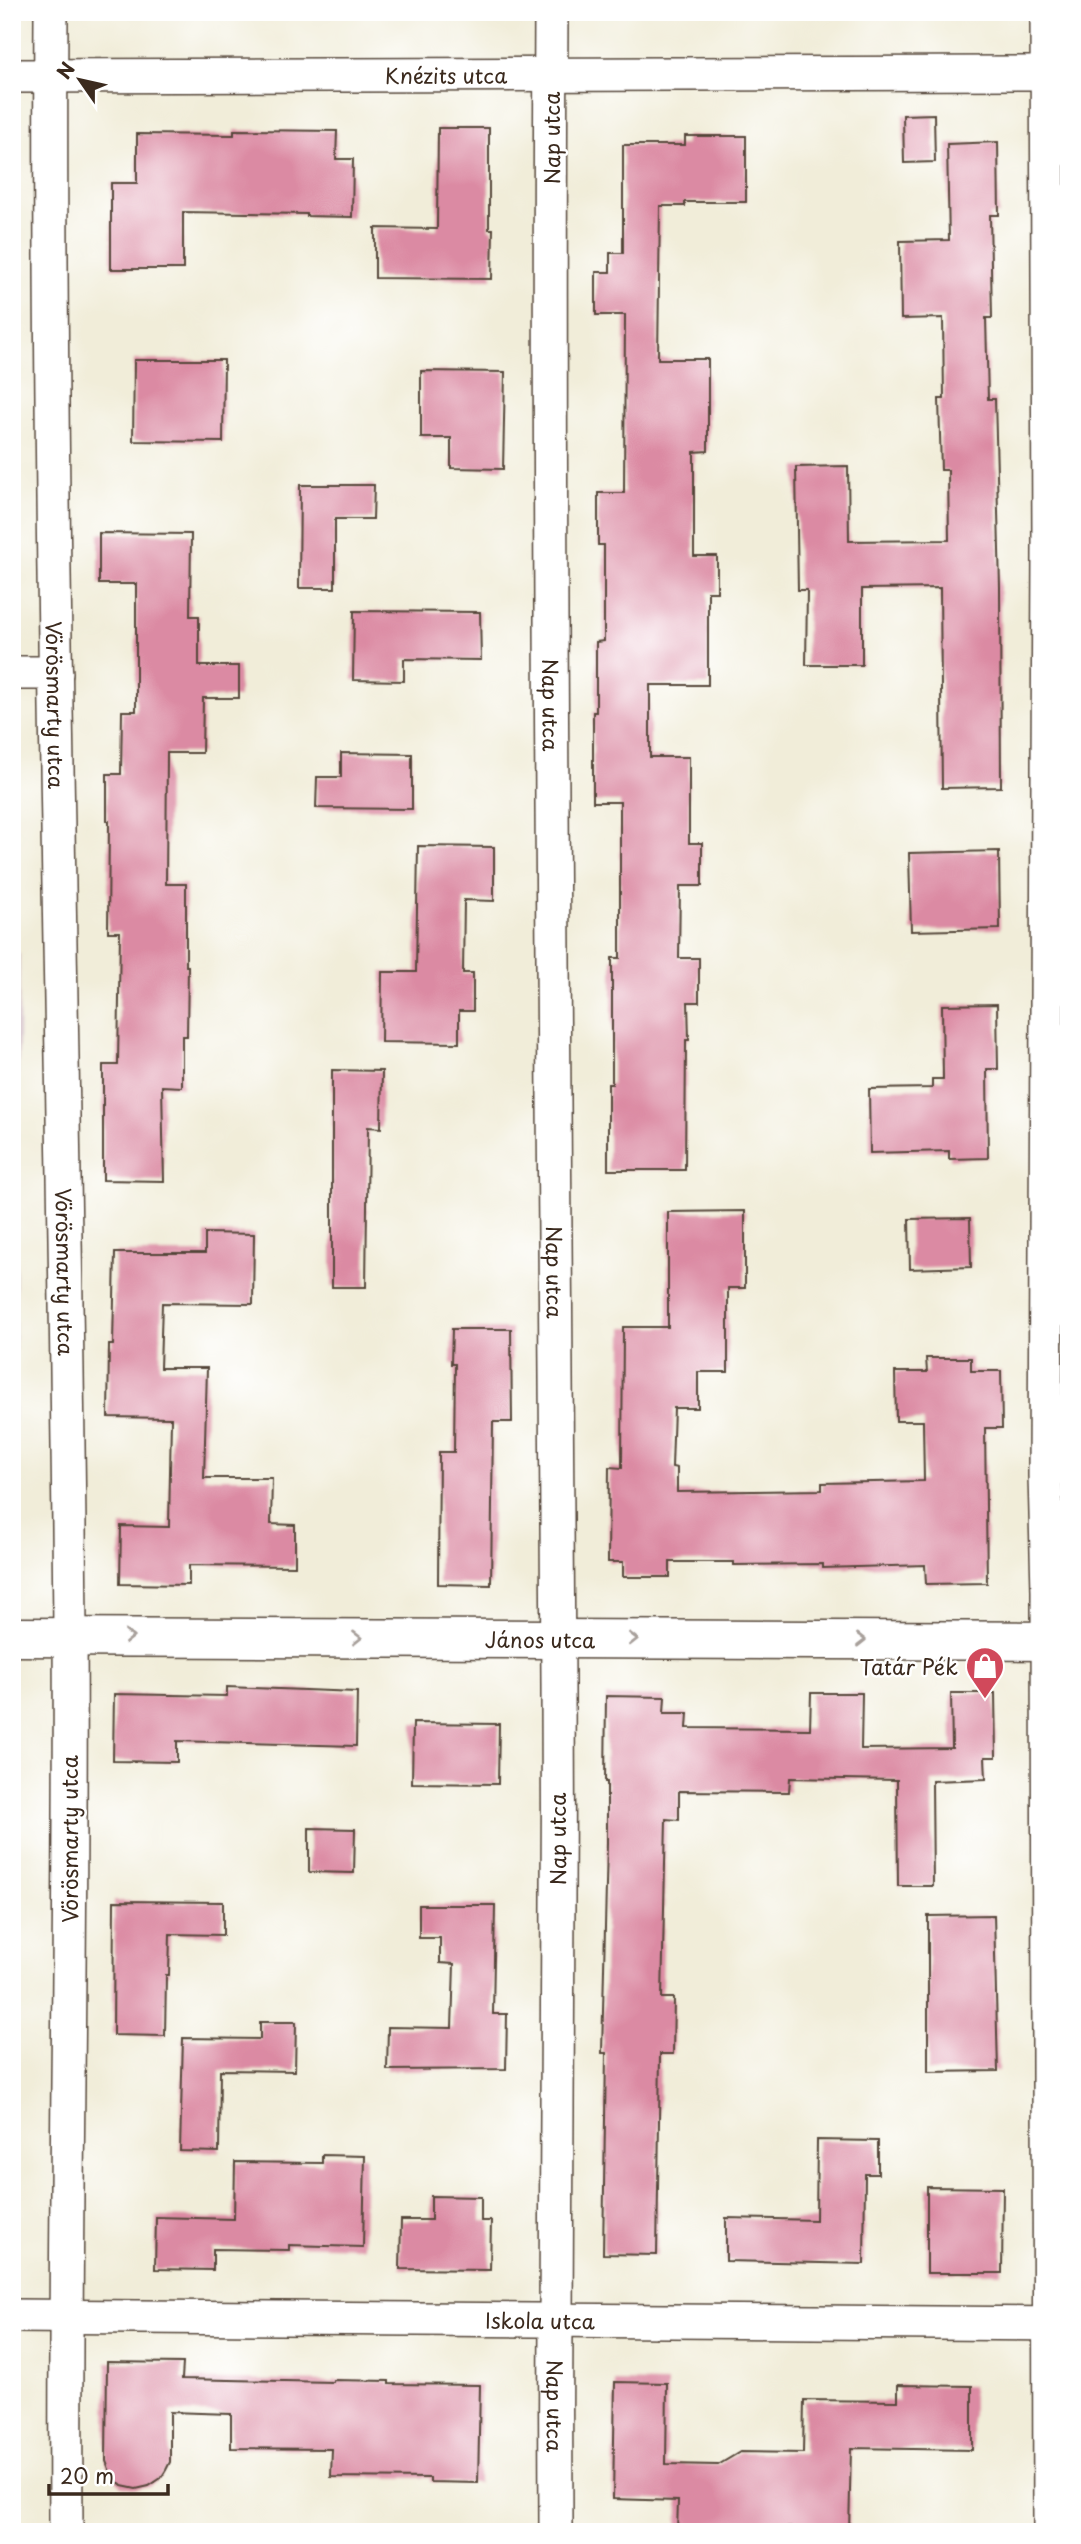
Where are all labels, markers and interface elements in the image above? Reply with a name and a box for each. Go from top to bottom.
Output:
north arrow [46,46,116,116]
text: N [49,56,81,84]
street label: Knézits utca [385,59,507,91]
street label: Nap utca [535,92,567,184]
street label: Vörösmarty utca [39,621,73,789]
street label: Nap utca [535,659,568,751]
street label: Vörösmarty utca [48,1188,83,1356]
street label: Nap utca [539,1226,572,1319]
street label: János utca [485,1623,595,1655]
one-way arrow [125,1629,135,1645]
one-way arrow [352,1630,363,1646]
one-way arrow [629,1631,639,1647]
one-way arrow [856,1632,867,1648]
shop icon: Tatár Pék [964,1645,1006,1700]
place label: Tatár Pék [859,1650,958,1682]
street label: Vörösmarty utca [53,1755,85,1923]
street label: Nap utca [541,1793,573,1885]
street label: Iskola utca [485,2304,596,2336]
street label: Nap utca [540,2360,572,2452]
scale bar [49,2453,168,2497]
text: 20 m [60,2459,114,2491]

